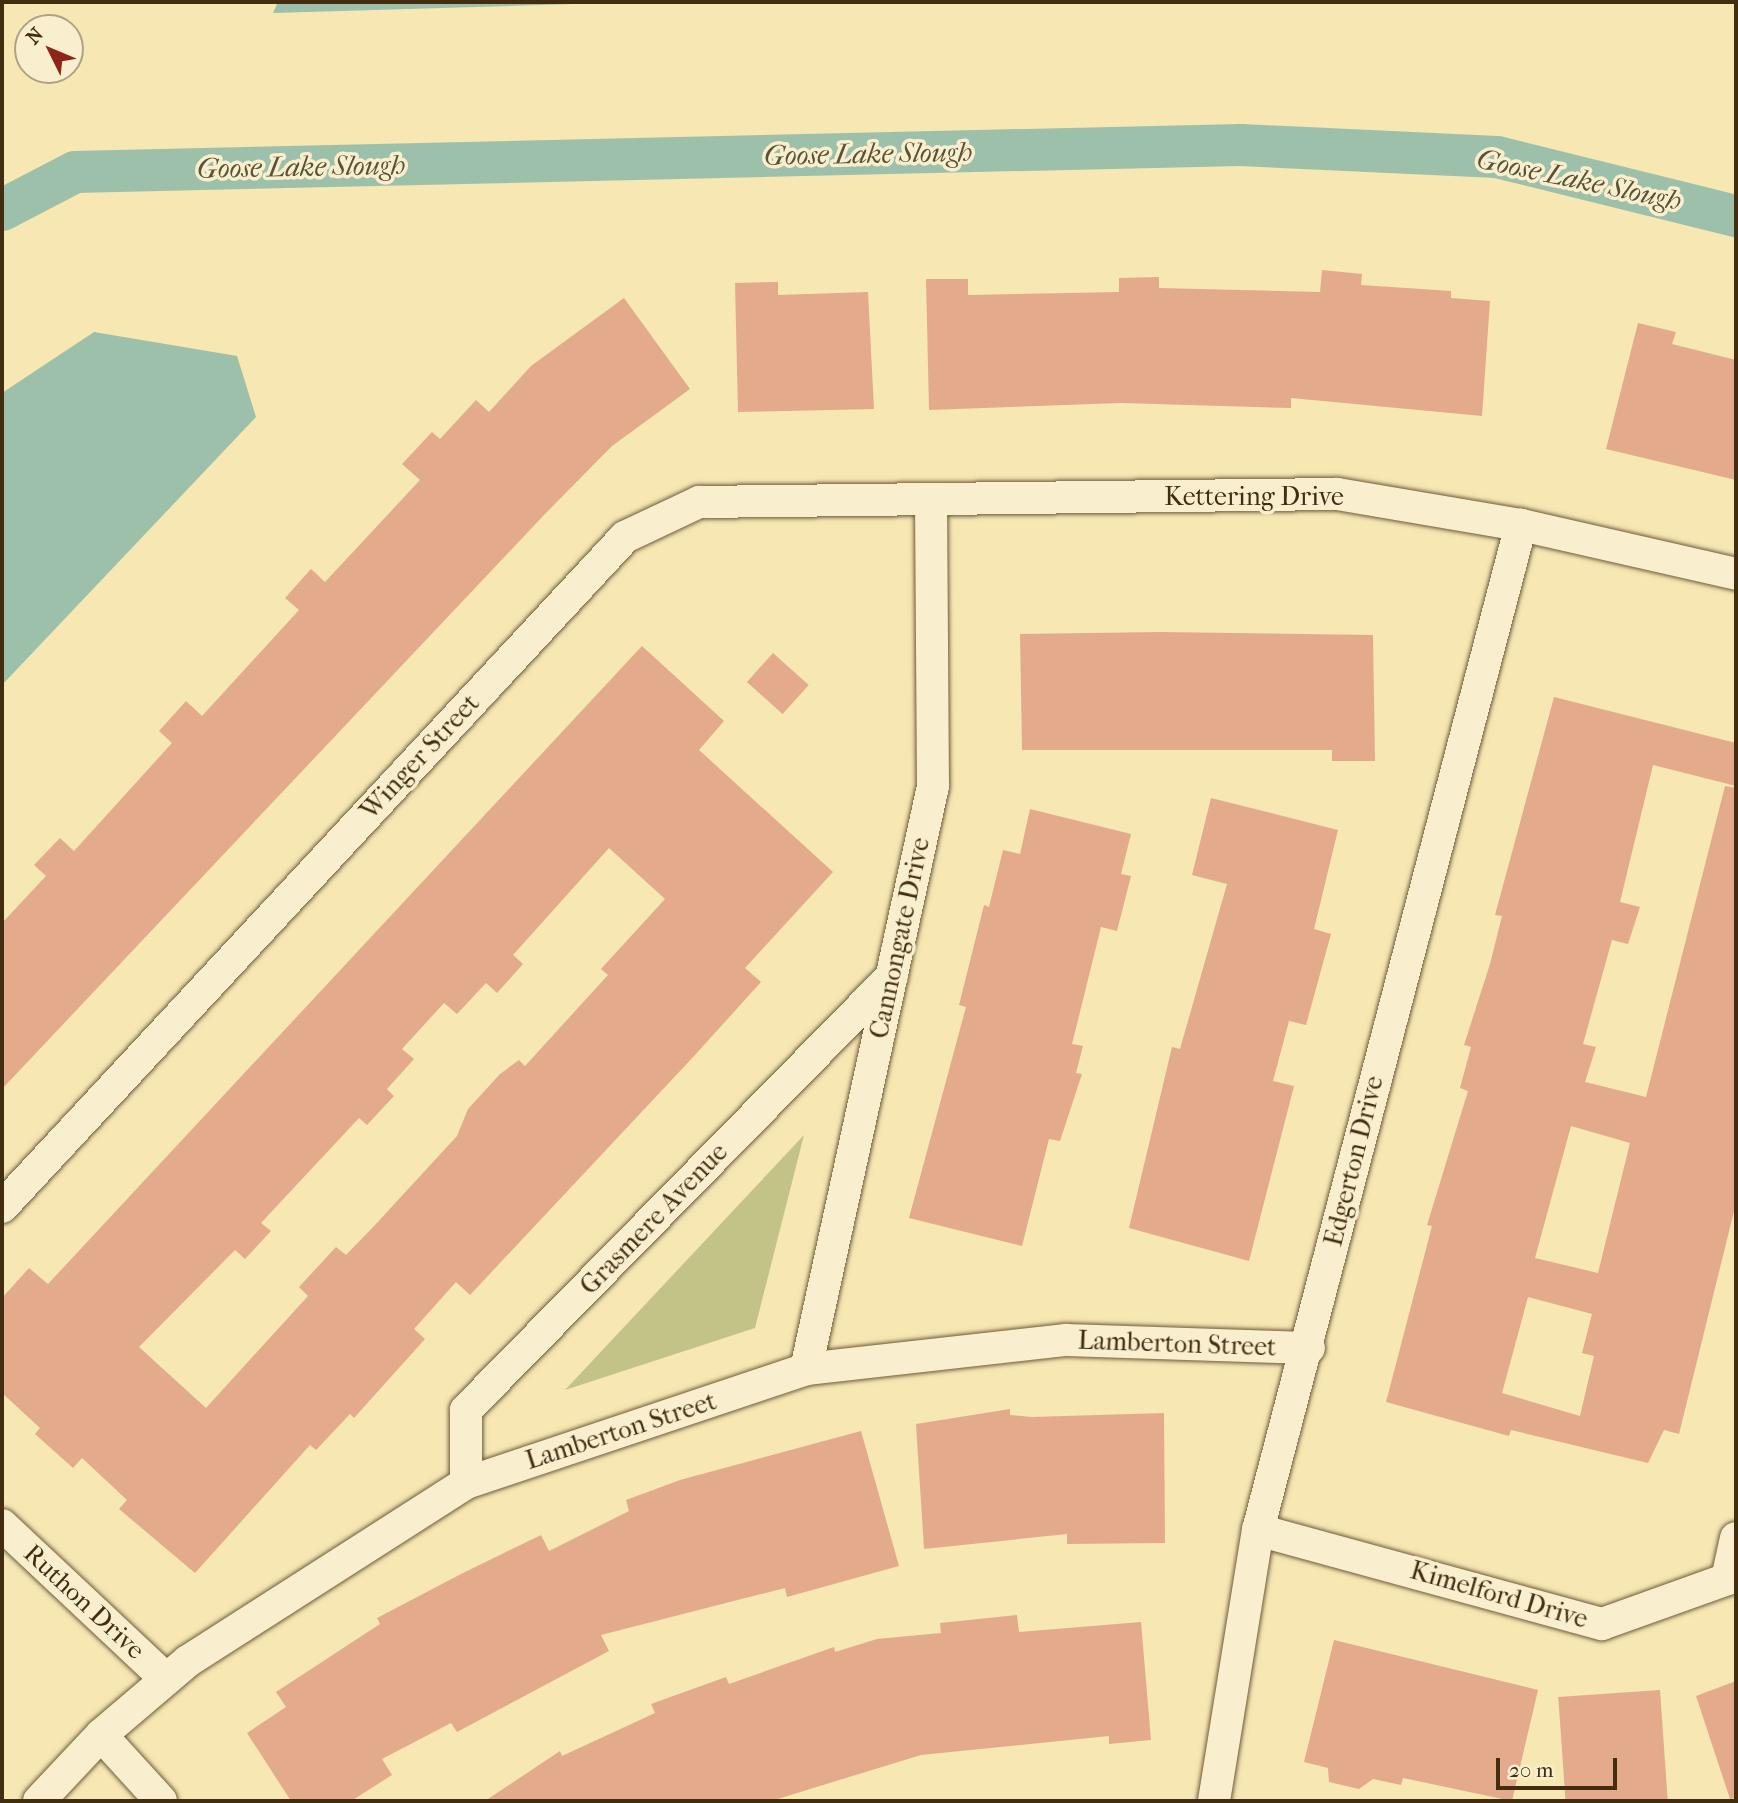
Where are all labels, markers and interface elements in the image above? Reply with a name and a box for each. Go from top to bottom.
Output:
north arrow [14,14,84,84]
text: N [22,23,48,49]
water label: Goose Lake Slough [764,135,972,173]
water label: Goose Lake Slough [1474,142,1684,218]
water label: Goose Lake Slough [197,148,405,186]
street label: Kettering Drive [1164,481,1344,513]
street label: Winger Street [354,688,486,826]
street label: Cannongate Drive [863,835,937,1041]
street label: Edgerton Drive [1318,1073,1390,1249]
street label: Grasmere Avenue [574,1137,734,1301]
street label: Lamberton Street [1077,1325,1277,1363]
street label: Lamberton Street [522,1385,720,1477]
street label: Ruthon Drive [17,1538,151,1666]
street label: Kimelford Drive [1407,1555,1591,1635]
scale bar [1500,1744,1621,1788]
text: 20 m [1509,1758,1553,1782]

